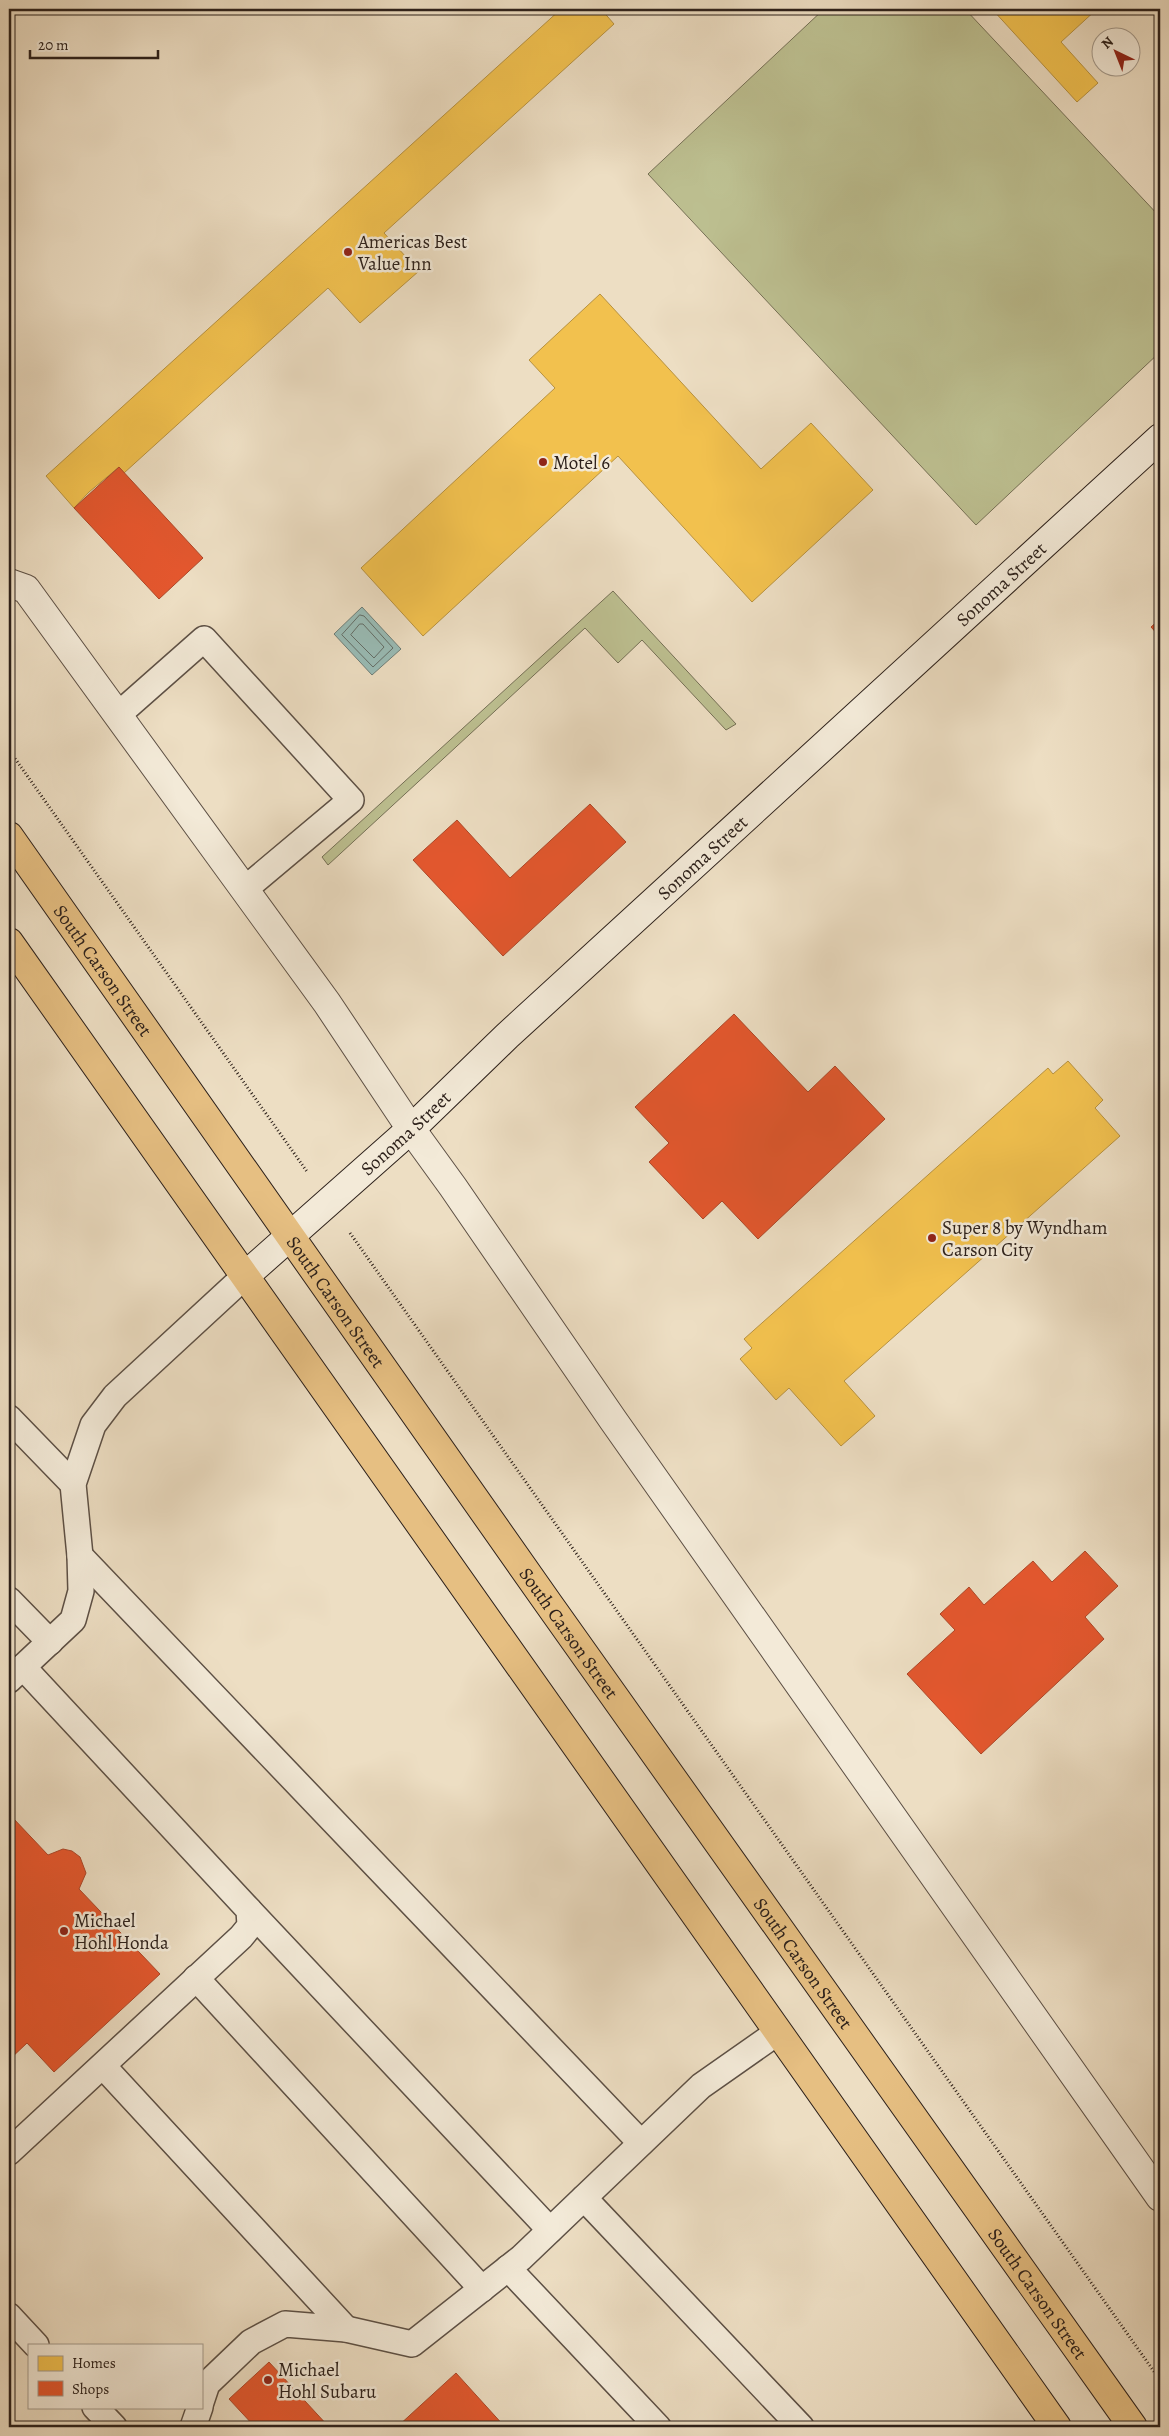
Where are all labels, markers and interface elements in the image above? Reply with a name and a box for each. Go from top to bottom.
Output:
scale bar [30,28,158,60]
north arrow [1092,28,1142,78]
text: N [1097,32,1118,53]
text: 20 m [38,35,69,55]
place label: Americas Best Value Inn [357,229,467,277]
marker: Americas Best Value Inn [342,246,354,258]
place label: Motel 6 [553,450,610,476]
marker: Motel 6 [537,456,549,468]
street label: Sonoma Street [951,536,1052,633]
street label: Sonoma Street [652,810,754,906]
street label: South Carson Street [47,900,158,1042]
street label: Sonoma Street [355,1085,457,1182]
place label: Super 8 by Wyndham Carson City [942,1215,1108,1263]
street label: South Carson Street [280,1231,391,1373]
marker: Super 8 by Wyndham Carson City [926,1232,938,1244]
street label: South Carson Street [513,1562,624,1704]
street label: South Carson Street [747,1893,858,2035]
place label: Michael Hohl Honda [74,1908,169,1956]
marker: Michael Hohl Honda [58,1925,70,1937]
street label: South Carson Street [982,2223,1093,2365]
legend [28,2344,202,2408]
text: Homes [72,2353,116,2373]
place label: Michael Hohl Subaru [278,2357,377,2405]
marker: Michael Hohl Subaru [262,2374,274,2386]
text: Shops [72,2379,109,2399]

